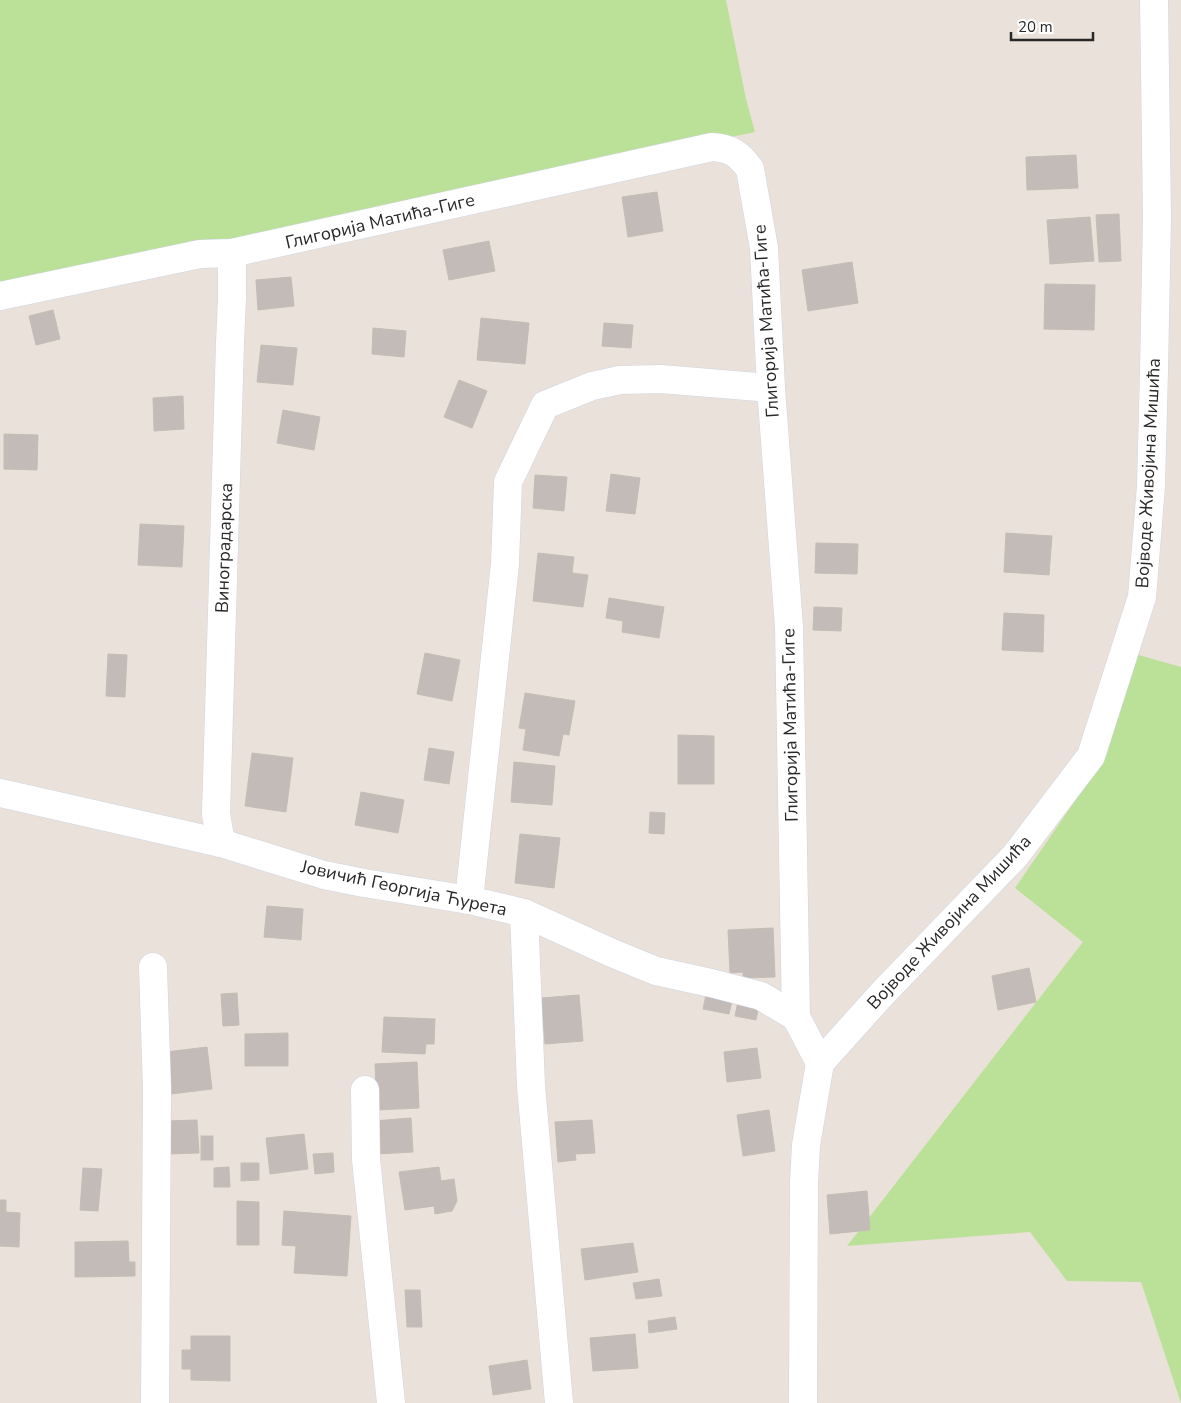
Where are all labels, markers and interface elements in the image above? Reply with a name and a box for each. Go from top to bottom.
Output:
scale bar [1011,10,1094,42]
text: 20 m [1018,17,1053,37]
street label: Глигорија Матића-Гиге [283,188,477,254]
street label: Глигорија Матића-Гиге [747,224,785,418]
street label: Војводе Живојина Мишића [1130,357,1166,589]
street label: Виноградарска [210,482,238,614]
street label: Глигорија Матића-Гиге [776,628,804,822]
street label: Војводе Живојина Мишића [862,830,1036,1014]
street label: Јовичић Георгија Ћурета [298,854,509,922]

